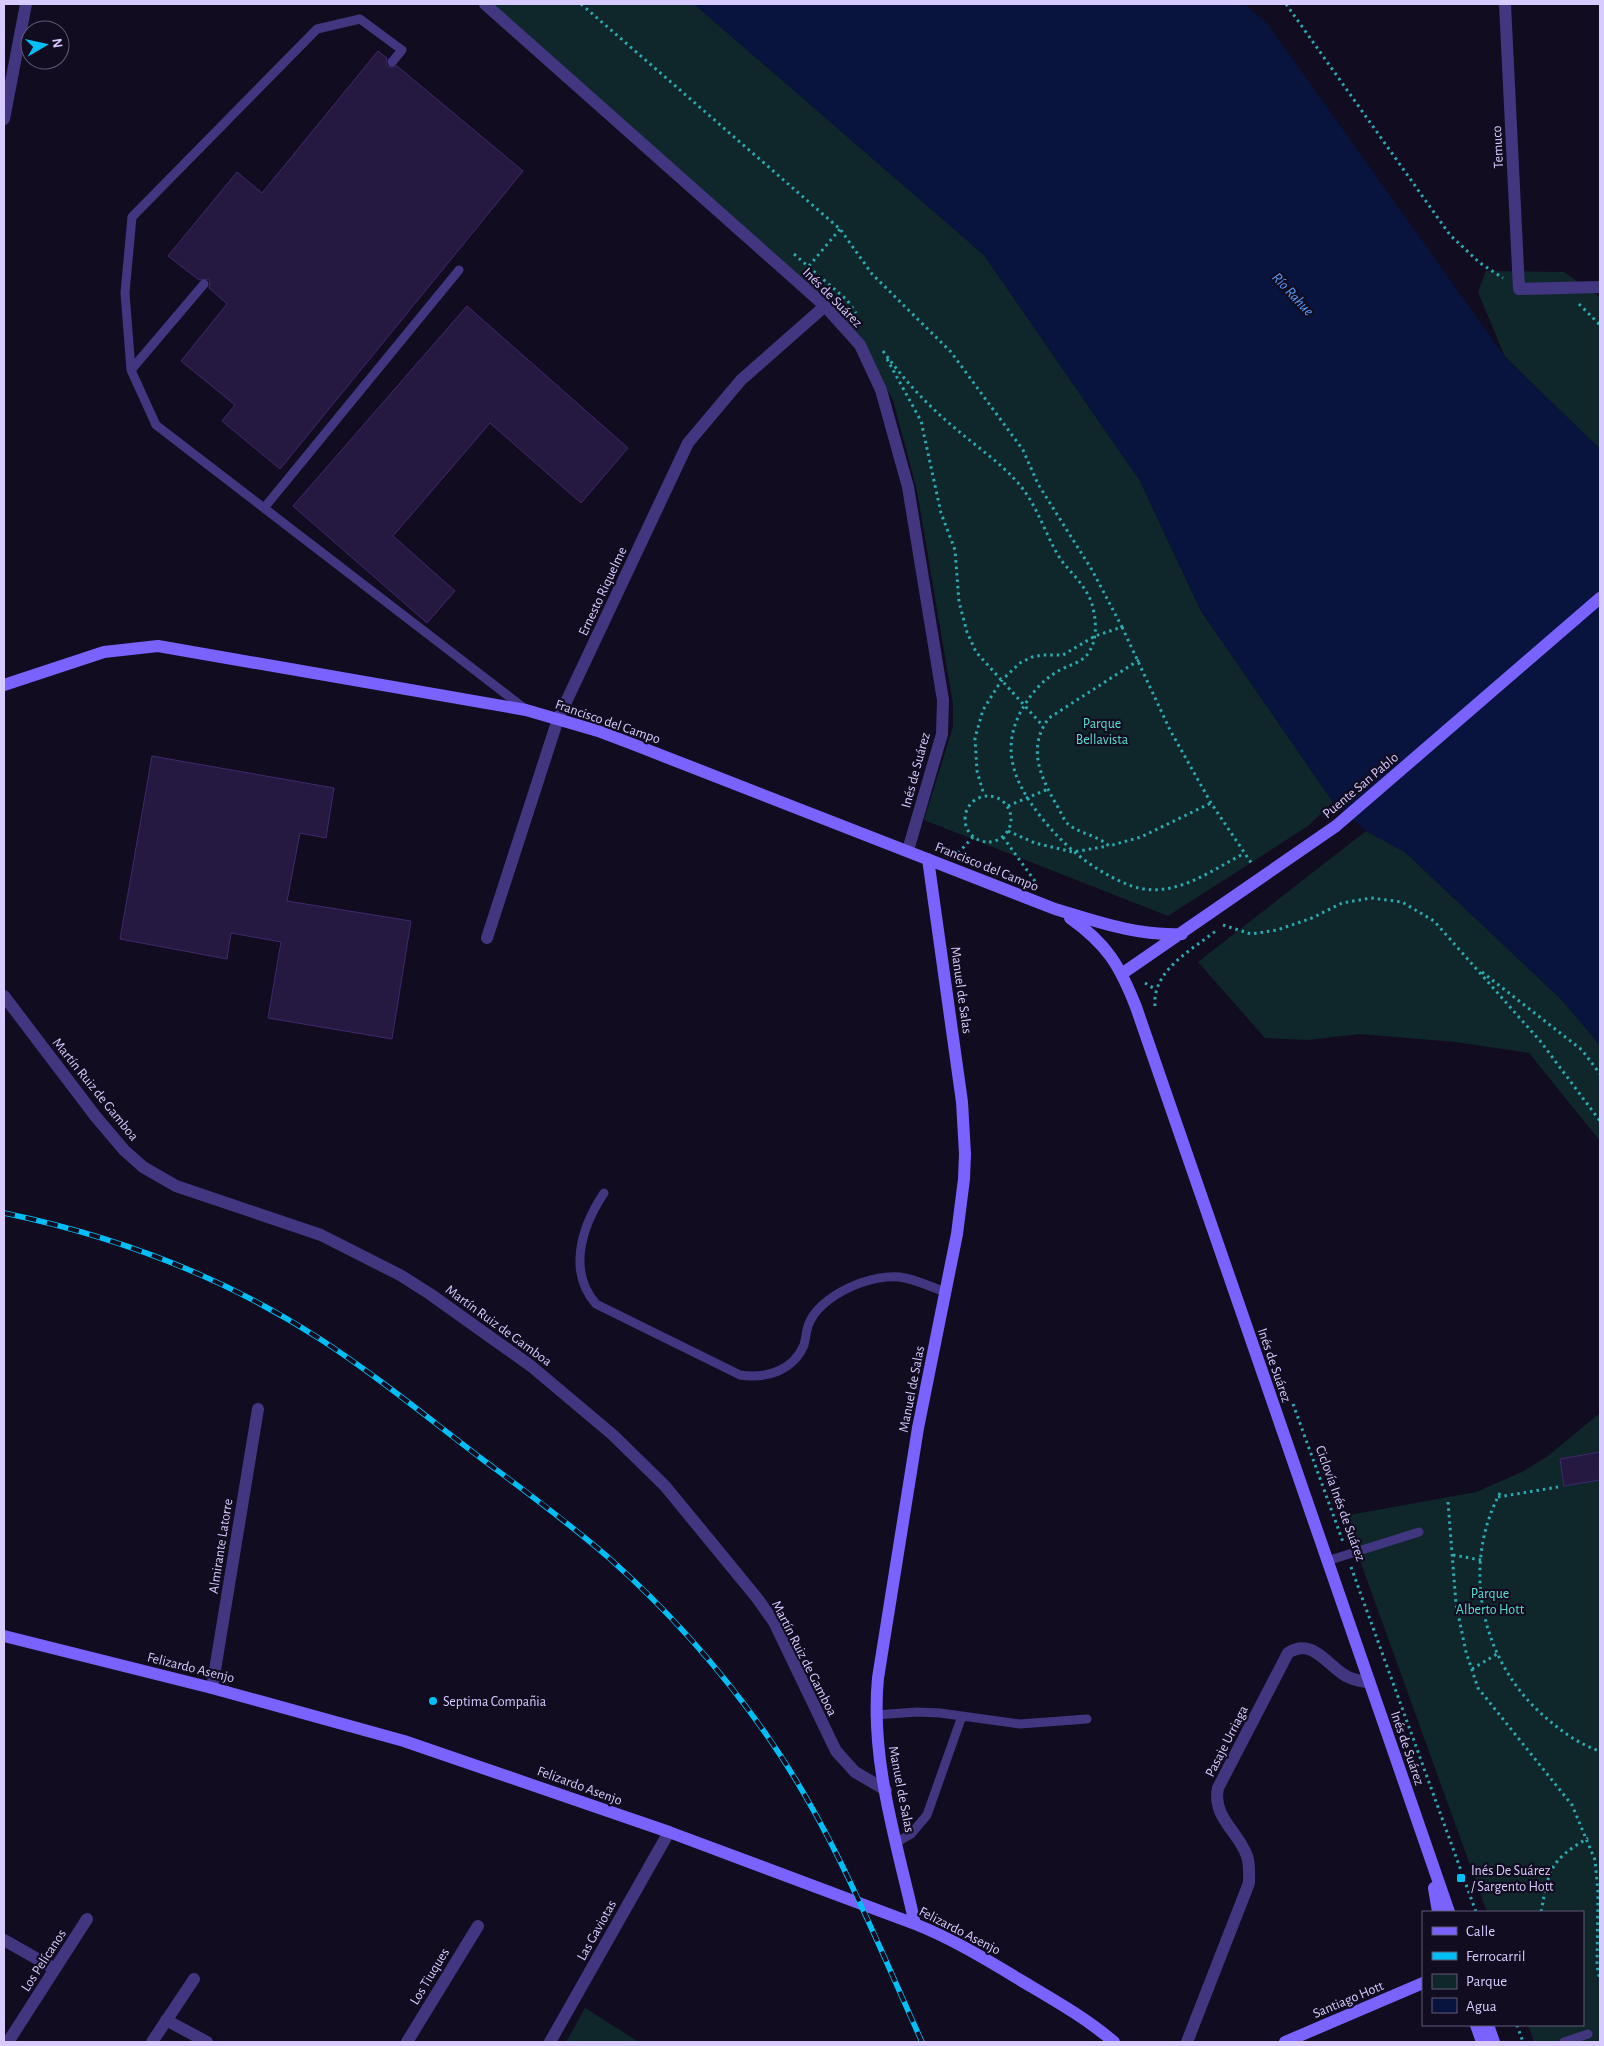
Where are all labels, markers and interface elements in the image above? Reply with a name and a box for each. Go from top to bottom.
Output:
north arrow [20,20,70,70]
text: N [49,37,65,49]
street label: Temuco [1490,125,1506,169]
street label: Inés de Suárez [800,265,865,330]
water label: Río Rahue [1269,270,1317,319]
street label: Ernesto Riquelme [576,545,630,638]
street label: Francisco del Campo [553,697,662,747]
park label: Parque Bellavista [1076,717,1129,747]
street label: Inés de Suárez [899,731,933,810]
street label: Puente San Pablo [1320,750,1401,821]
street label: Francisco del Campo [933,840,1040,894]
street label: Manuel de Salas [948,946,974,1035]
street label: Martín Ruiz de Gamboa [50,1036,141,1144]
street label: Martín Ruiz de Gamboa [443,1283,555,1369]
street label: Inés de Suárez [1255,1326,1293,1405]
street label: Manuel de Salas [897,1345,927,1434]
street label: Ciclovía Inés de Suárez [1313,1444,1368,1563]
street label: Almirante Latorre [207,1498,235,1595]
park label: Parque Alberto Hott [1456,1587,1525,1617]
street label: Martín Ruiz de Gamboa [769,1598,840,1719]
street label: Felizardo Asenjo [146,1650,236,1686]
marker: Septima Compañia [427,1695,439,1707]
place label: Septima Compañia [443,1695,547,1709]
street label: Pasaje Urriaga [1203,1703,1251,1779]
street label: Inés de Suárez [1388,1709,1426,1788]
street label: Manuel de Salas [886,1745,916,1834]
street label: Felizardo Asenjo [535,1764,624,1808]
place label: Inés De Suárez / Sargento Hott [1471,1864,1554,1894]
marker: Inés De Suárez / Sargento Hott [1455,1872,1467,1884]
street label: Las Gaviotas [575,1898,619,1963]
street label: Felizardo Asenjo [917,1904,1003,1957]
legend [1422,1911,1584,2026]
text: Calle [1466,1924,1495,1939]
street label: Los Pelícanos [19,1927,69,1994]
street label: Los Tiuques [408,1946,452,2007]
text: Ferrocarril [1466,1949,1525,1964]
text: Parque [1466,1974,1507,1989]
street label: Santiago Hott [1311,1979,1386,2021]
text: Agua [1466,1999,1497,2014]

